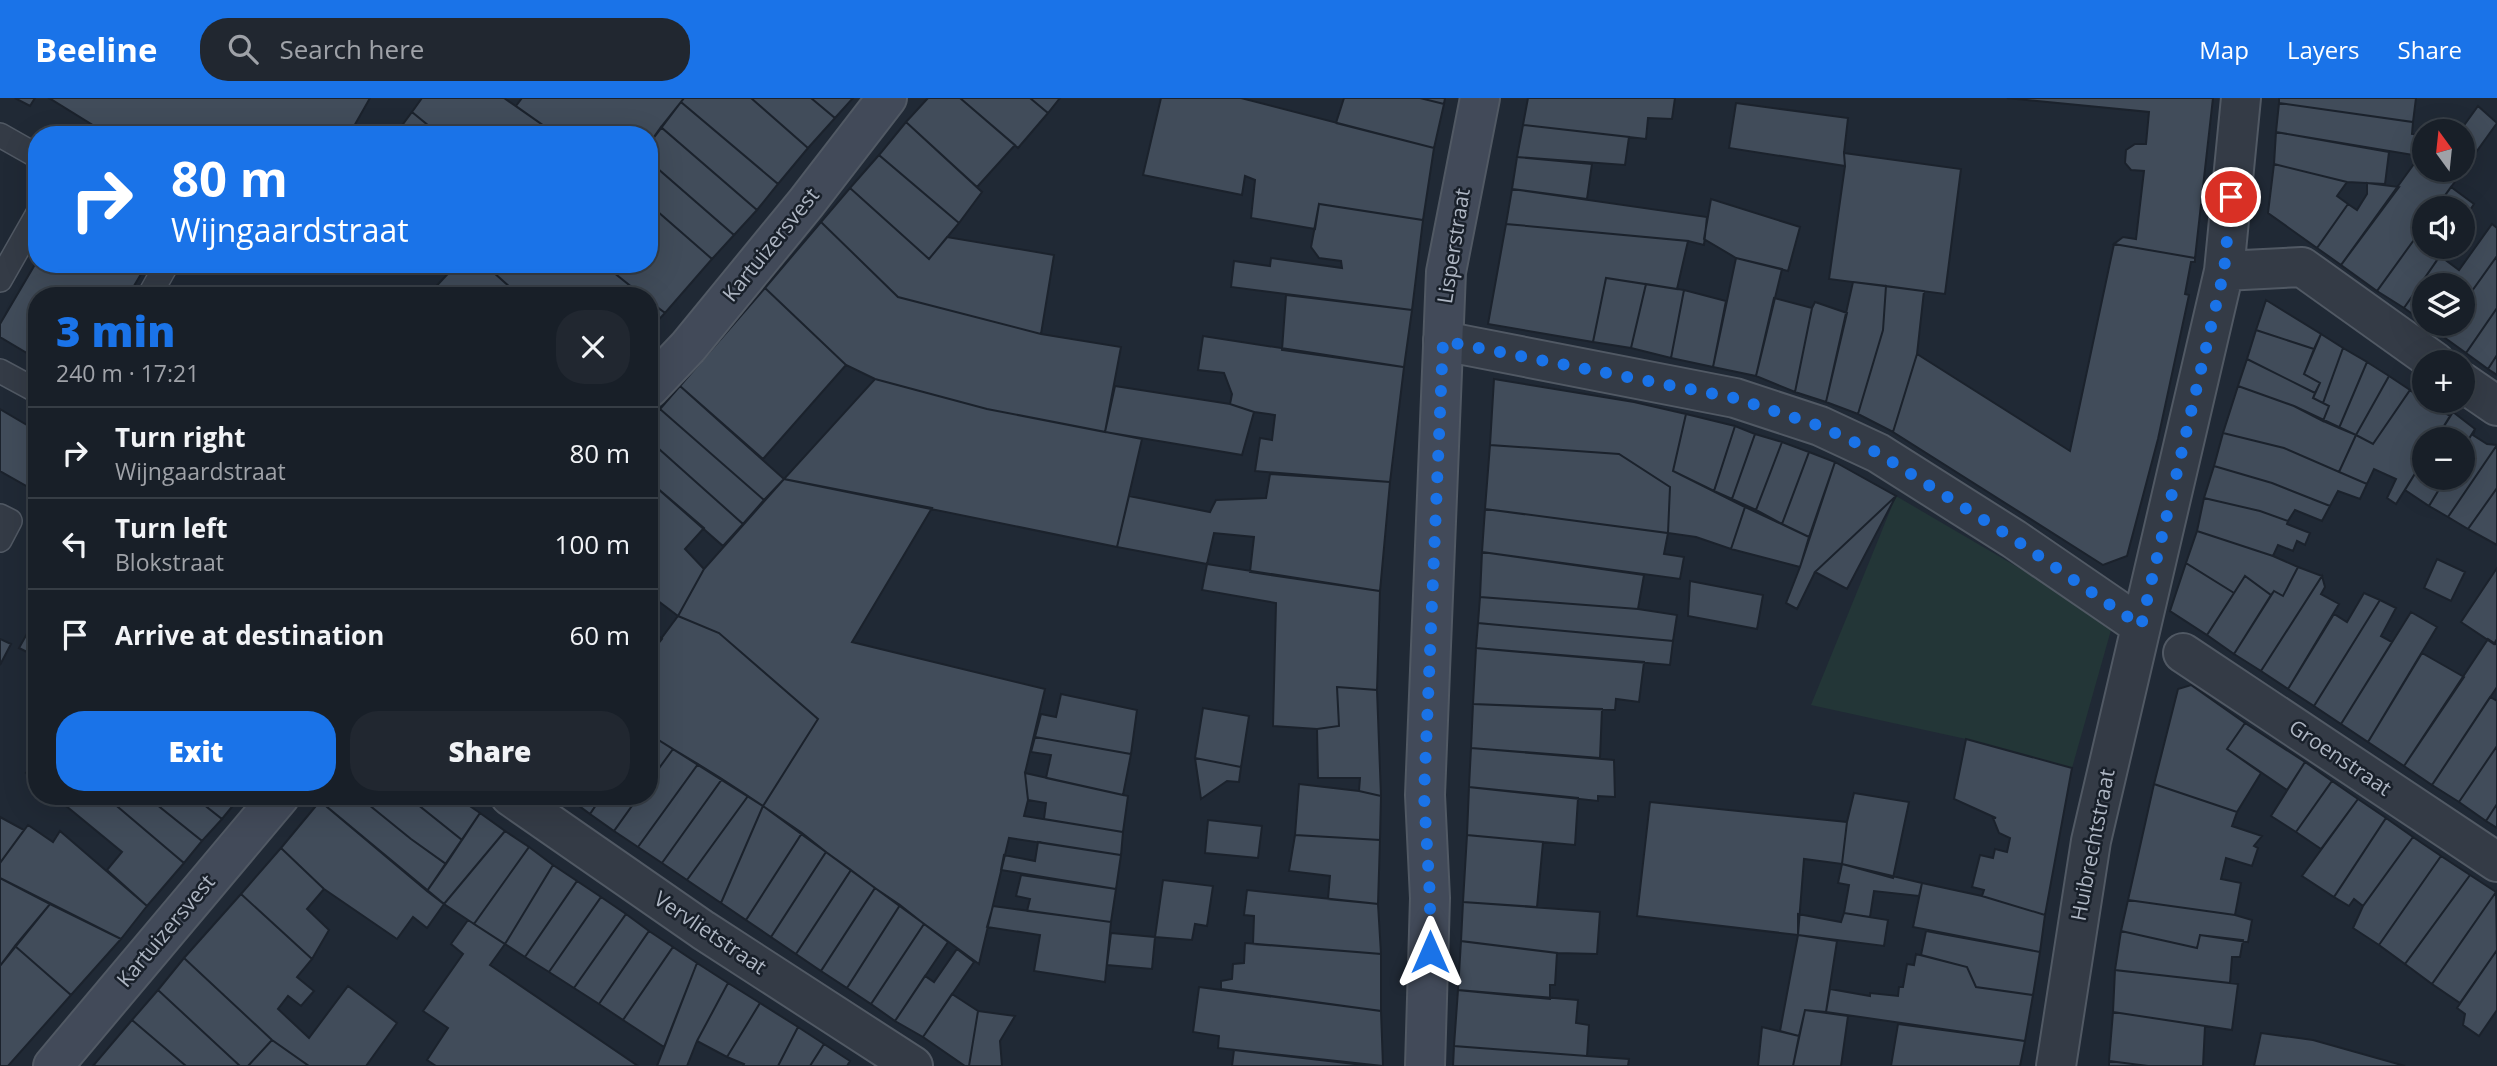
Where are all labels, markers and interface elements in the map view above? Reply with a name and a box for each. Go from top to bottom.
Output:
search box [200,18,690,81]
text: Beeline [35,27,158,72]
icon: search [224,30,262,68]
text: Search here [280,31,424,67]
text: Map [2199,33,2249,66]
text: Layers [2287,33,2360,66]
text: Share [2398,33,2462,66]
north arrow [2412,119,2474,182]
map controls [2412,119,2475,490]
text: 80 m [171,145,288,211]
icon: right [56,154,147,245]
pin [2201,167,2261,227]
icon: arrive [2212,178,2250,216]
street label: Kartuizersvest [716,182,825,307]
street label: Lisperstraat [1430,186,1476,306]
button: sound [2412,196,2475,259]
text: Wijngaardstraat [171,208,409,251]
button: layers [2412,273,2475,336]
text: 3 min [56,302,175,359]
button: close [556,310,630,384]
button: + [2412,350,2475,413]
text: 240 m · 17:21 [56,357,199,389]
text: Turn right [115,419,246,455]
button: − [2412,427,2475,490]
icon: right [56,434,94,472]
text: 80 m [569,435,630,471]
text: Wijngaardstraat [115,455,286,487]
text: Turn left [115,510,227,546]
icon: left [56,525,94,563]
text: 100 m [555,526,630,562]
text: Blokstraat [115,546,224,578]
icon: arrive [56,616,94,654]
text: Arrive at destination [115,617,384,653]
text: 60 m [569,617,630,653]
button: Exit [56,711,336,791]
button: Share [350,711,630,791]
street label: Groenstraat [2284,713,2397,802]
street label: Huibrechtstraat [2064,766,2120,923]
street label: Kartuizersvest [110,868,221,993]
street label: Vervlietstraat [649,884,772,980]
position arrow [1393,915,1467,989]

